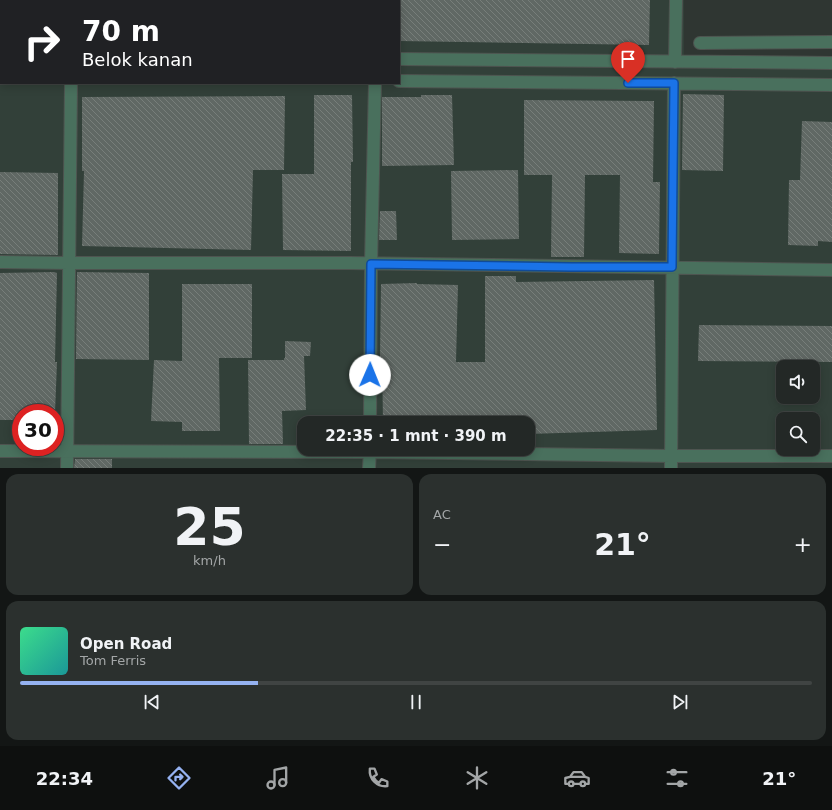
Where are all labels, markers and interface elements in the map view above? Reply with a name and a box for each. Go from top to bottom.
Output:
text: 70 m [82,15,160,48]
icon: right [16,16,68,68]
pin [611,42,645,83]
icon: arrive [617,48,639,70]
text: Belok kanan [82,49,193,70]
position arrow [349,354,391,396]
map controls [776,360,820,456]
button: sound [776,360,820,404]
speed limit sign: 30 [12,404,64,456]
button: search [776,412,820,456]
text: 22:35 · 1 mnt · 390 m [325,427,507,445]
text: 25 [173,497,246,557]
text: AC [433,507,451,522]
text: 21° [594,527,651,562]
text: − [433,532,451,557]
text: + [794,532,812,557]
text: km/h [193,553,226,568]
text: Open Road [80,635,172,653]
text: Tom Ferris [80,653,146,668]
icon: previous [141,691,163,713]
icon: pause [405,691,427,713]
icon: next [669,691,691,713]
icon: directions [165,764,193,792]
icon: music [264,764,292,792]
icon: phone [364,764,392,792]
icon: climate [463,764,491,792]
icon: car [563,764,591,792]
icon: filters [663,764,691,792]
text: 22:34 [36,768,93,789]
text: 21° [762,768,796,789]

